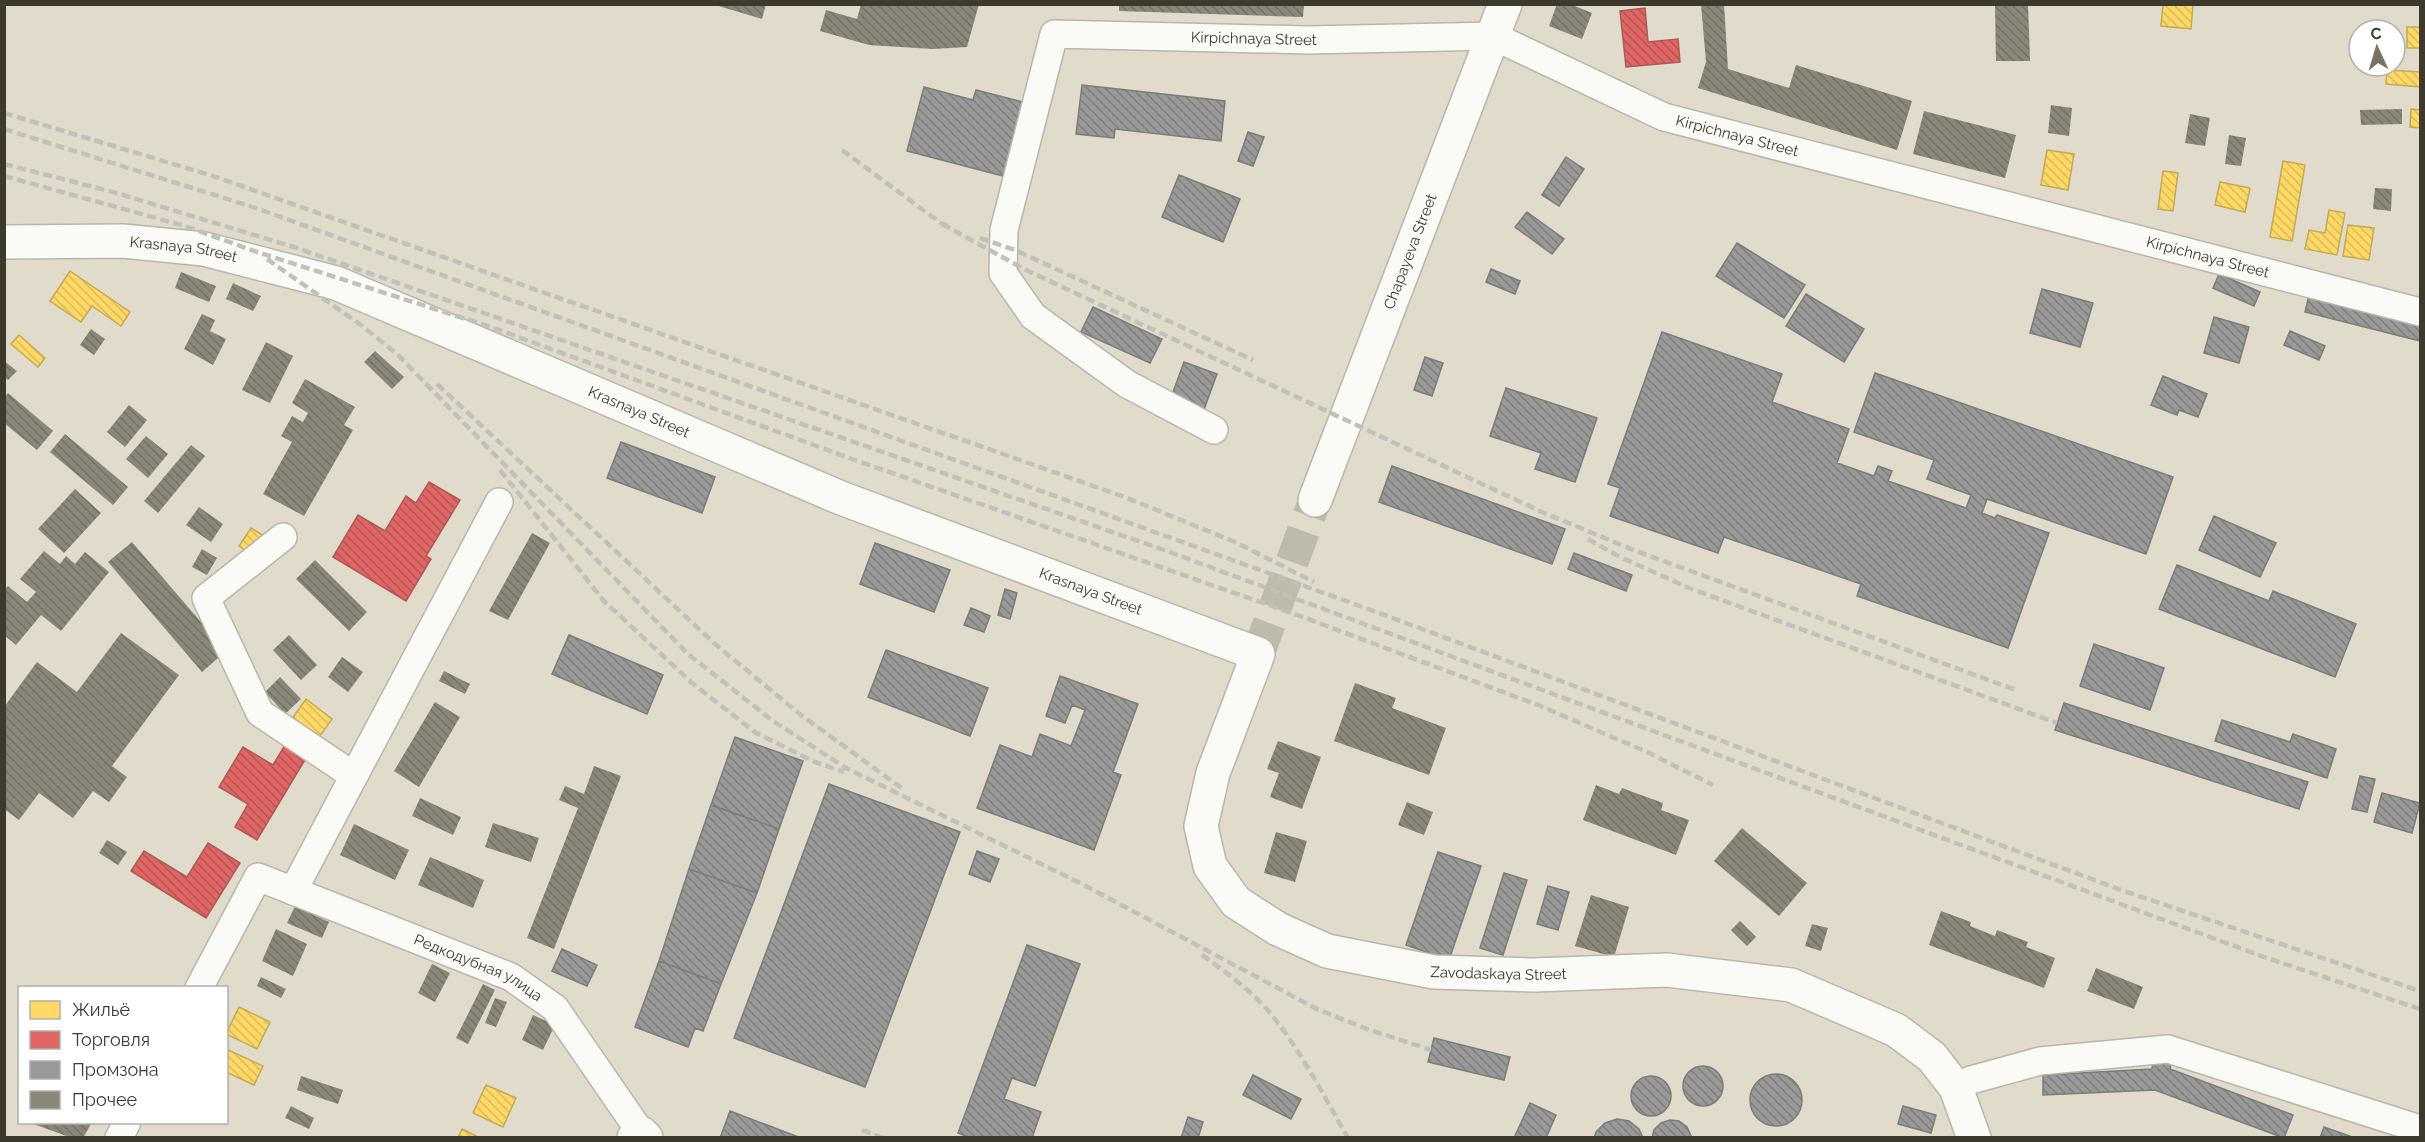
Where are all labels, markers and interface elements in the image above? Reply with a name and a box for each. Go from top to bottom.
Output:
north arrow [2347,18,2407,78]
text: С [2370,24,2382,43]
street label: Kirpichnaya Street [1191,28,1317,49]
street label: Kirpichnaya Street [1674,111,1800,160]
street label: Chapayeva Street [1380,191,1440,312]
street label: Krasnaya Street [129,233,239,266]
street label: Kirpichnaya Street [2144,233,2271,282]
street label: Krasnaya Street [585,382,692,442]
street label: Krasnaya Street [1037,564,1145,619]
street label: Редкодубная улица [411,931,546,1005]
street label: Zavodaskaya Street [1430,963,1567,984]
legend [18,986,228,1124]
text: Жильё [72,999,130,1020]
text: Торговля [72,1029,150,1050]
text: Промзона [72,1059,159,1080]
text: Прочее [72,1089,138,1110]

